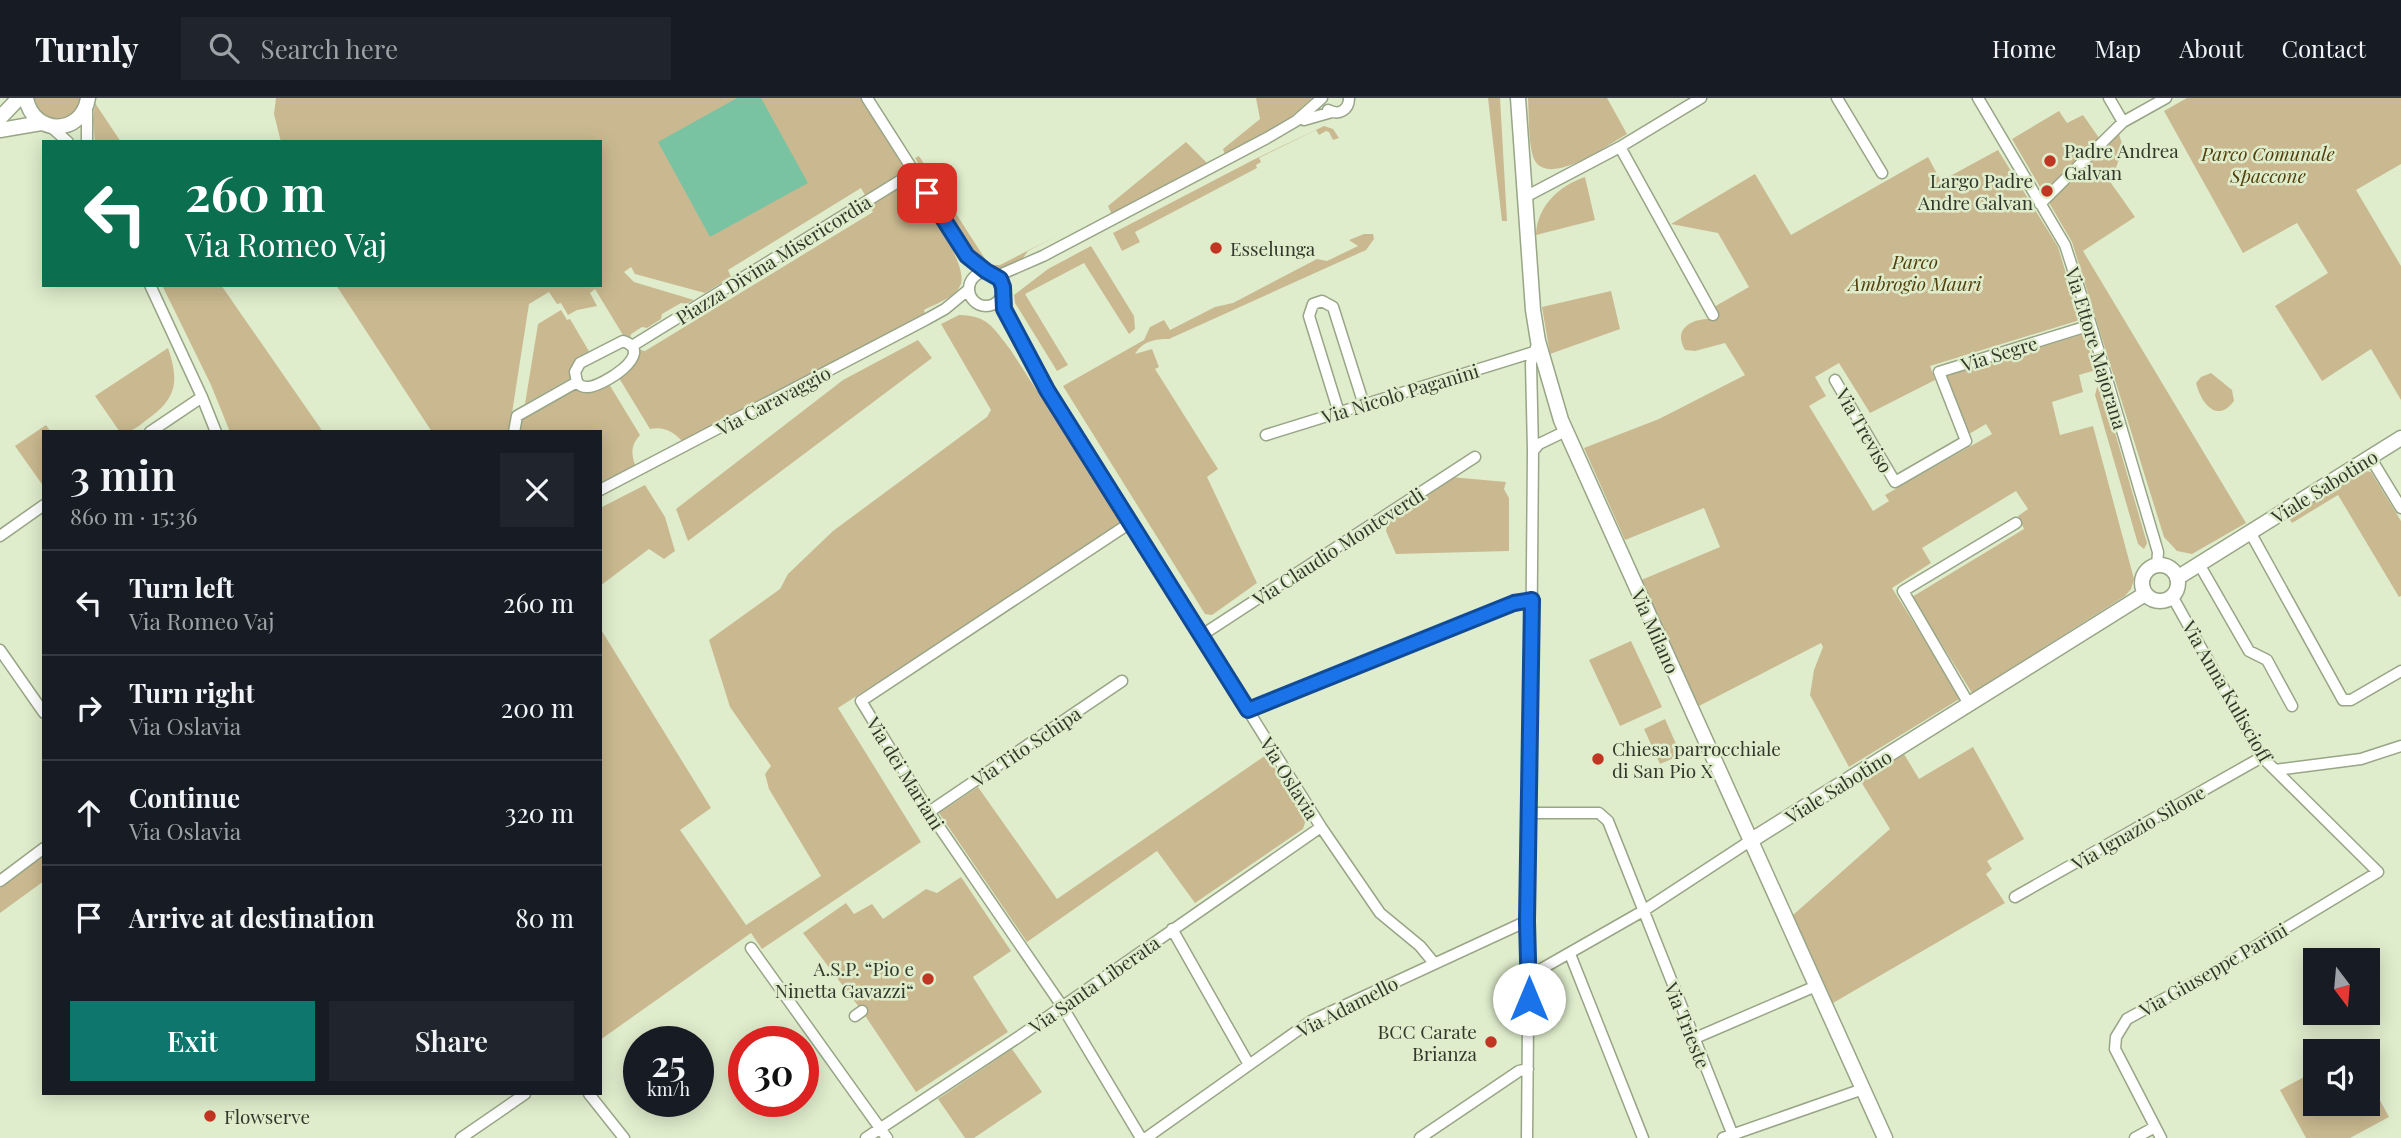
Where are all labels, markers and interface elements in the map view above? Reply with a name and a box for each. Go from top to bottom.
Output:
search box [181,17,671,80]
text: Turnly [35,26,139,70]
icon: search [205,29,243,67]
text: Search here [261,31,398,66]
text: Home [1992,32,2056,64]
text: Map [2094,32,2141,64]
text: About [2179,32,2243,64]
text: Contact [2281,32,2366,64]
place label: Padre Andrea Galvan [2064,137,2179,185]
park label: Parco Comunale Spaccone [2200,140,2335,188]
marker: Padre Andrea Galvan [2042,153,2058,169]
text: 260 m [185,159,325,224]
pin [897,163,957,223]
place label: Largo Padre Andre Galvan [1917,167,2034,215]
icon: left [70,168,161,259]
icon: arrive [908,174,946,212]
marker: Largo Padre Andre Galvan [2039,183,2055,199]
street label: Piazza Divina Misericordia [670,188,876,330]
text: Via Romeo Vaj [185,222,387,265]
place label: Esselunga [1230,235,1316,261]
marker: Esselunga [1208,240,1224,256]
park label: Parco Ambrogio Mauri [1847,248,1983,296]
street label: Via Ettore Majorana [2060,263,2134,433]
street label: Via Segre [1957,329,2040,377]
street label: Via Nicolò Paganini [1317,357,1482,430]
street label: Via Caravaggio [710,359,835,442]
street label: Via Treviso [1830,382,1900,477]
street label: Viale Sabotino [2265,443,2382,530]
text: 3 min [70,446,176,502]
button: close [500,453,574,527]
street label: Via Claudio Monteverdi [1246,481,1429,612]
text: 860 m · 15:36 [70,500,198,531]
text: Turn left [129,570,234,605]
icon: left [70,584,108,622]
street label: Via Milano [1625,584,1686,677]
text: 260 m [503,585,574,620]
text: Via Romeo Vaj [129,605,274,636]
street label: Via Anna Kuliscioff [2176,615,2280,768]
text: Turn right [129,675,255,710]
icon: right [70,689,108,727]
text: 200 m [501,690,574,725]
street label: Via Tito Schipa [965,700,1086,793]
text: Via Oslavia [129,710,241,741]
street label: Via dei Mariani [860,711,951,835]
street label: Via Oslavia [1254,731,1326,825]
place label: Chiesa parrocchiale di San Pio X [1612,735,1781,783]
street label: Viale Sabotino [1779,743,1896,830]
marker: Chiesa parrocchiale di San Pio X [1590,751,1606,767]
street label: Via Ignazio Silone [2066,778,2210,876]
text: Continue [129,780,240,815]
icon: ahead [70,794,108,832]
text: 320 m [505,795,574,830]
text: Via Oslavia [129,815,241,846]
icon: arrive [70,899,108,937]
text: Arrive at destination [129,900,375,935]
text: 80 m [515,900,574,935]
street label: Via Giuseppe Parini [2133,916,2292,1022]
street label: Via Santa Liberata [1023,929,1165,1039]
north arrow [2303,948,2380,1026]
map controls [2303,948,2380,1116]
place label: A.S.P. “Pio e Ninetta Gavazzi“ [775,955,914,1003]
position arrow [1492,962,1566,1036]
street label: Via Adamello [1291,969,1402,1043]
marker: A.S.P. “Pio e Ninetta Gavazzi“ [920,971,936,987]
street label: Via Trieste [1659,977,1717,1072]
button: Exit [70,1001,315,1081]
button: Share [329,1001,574,1081]
place label: BCC Carate Brianza [1377,1018,1478,1066]
speed limit sign: 30 [728,1026,819,1117]
marker: BCC Carate Brianza [1483,1034,1499,1050]
text: 25 [651,1039,686,1086]
button: sound [2303,1039,2380,1116]
text: km/h [647,1077,690,1101]
place label: Flowserve [224,1103,310,1129]
marker: Flowserve [202,1108,218,1124]

